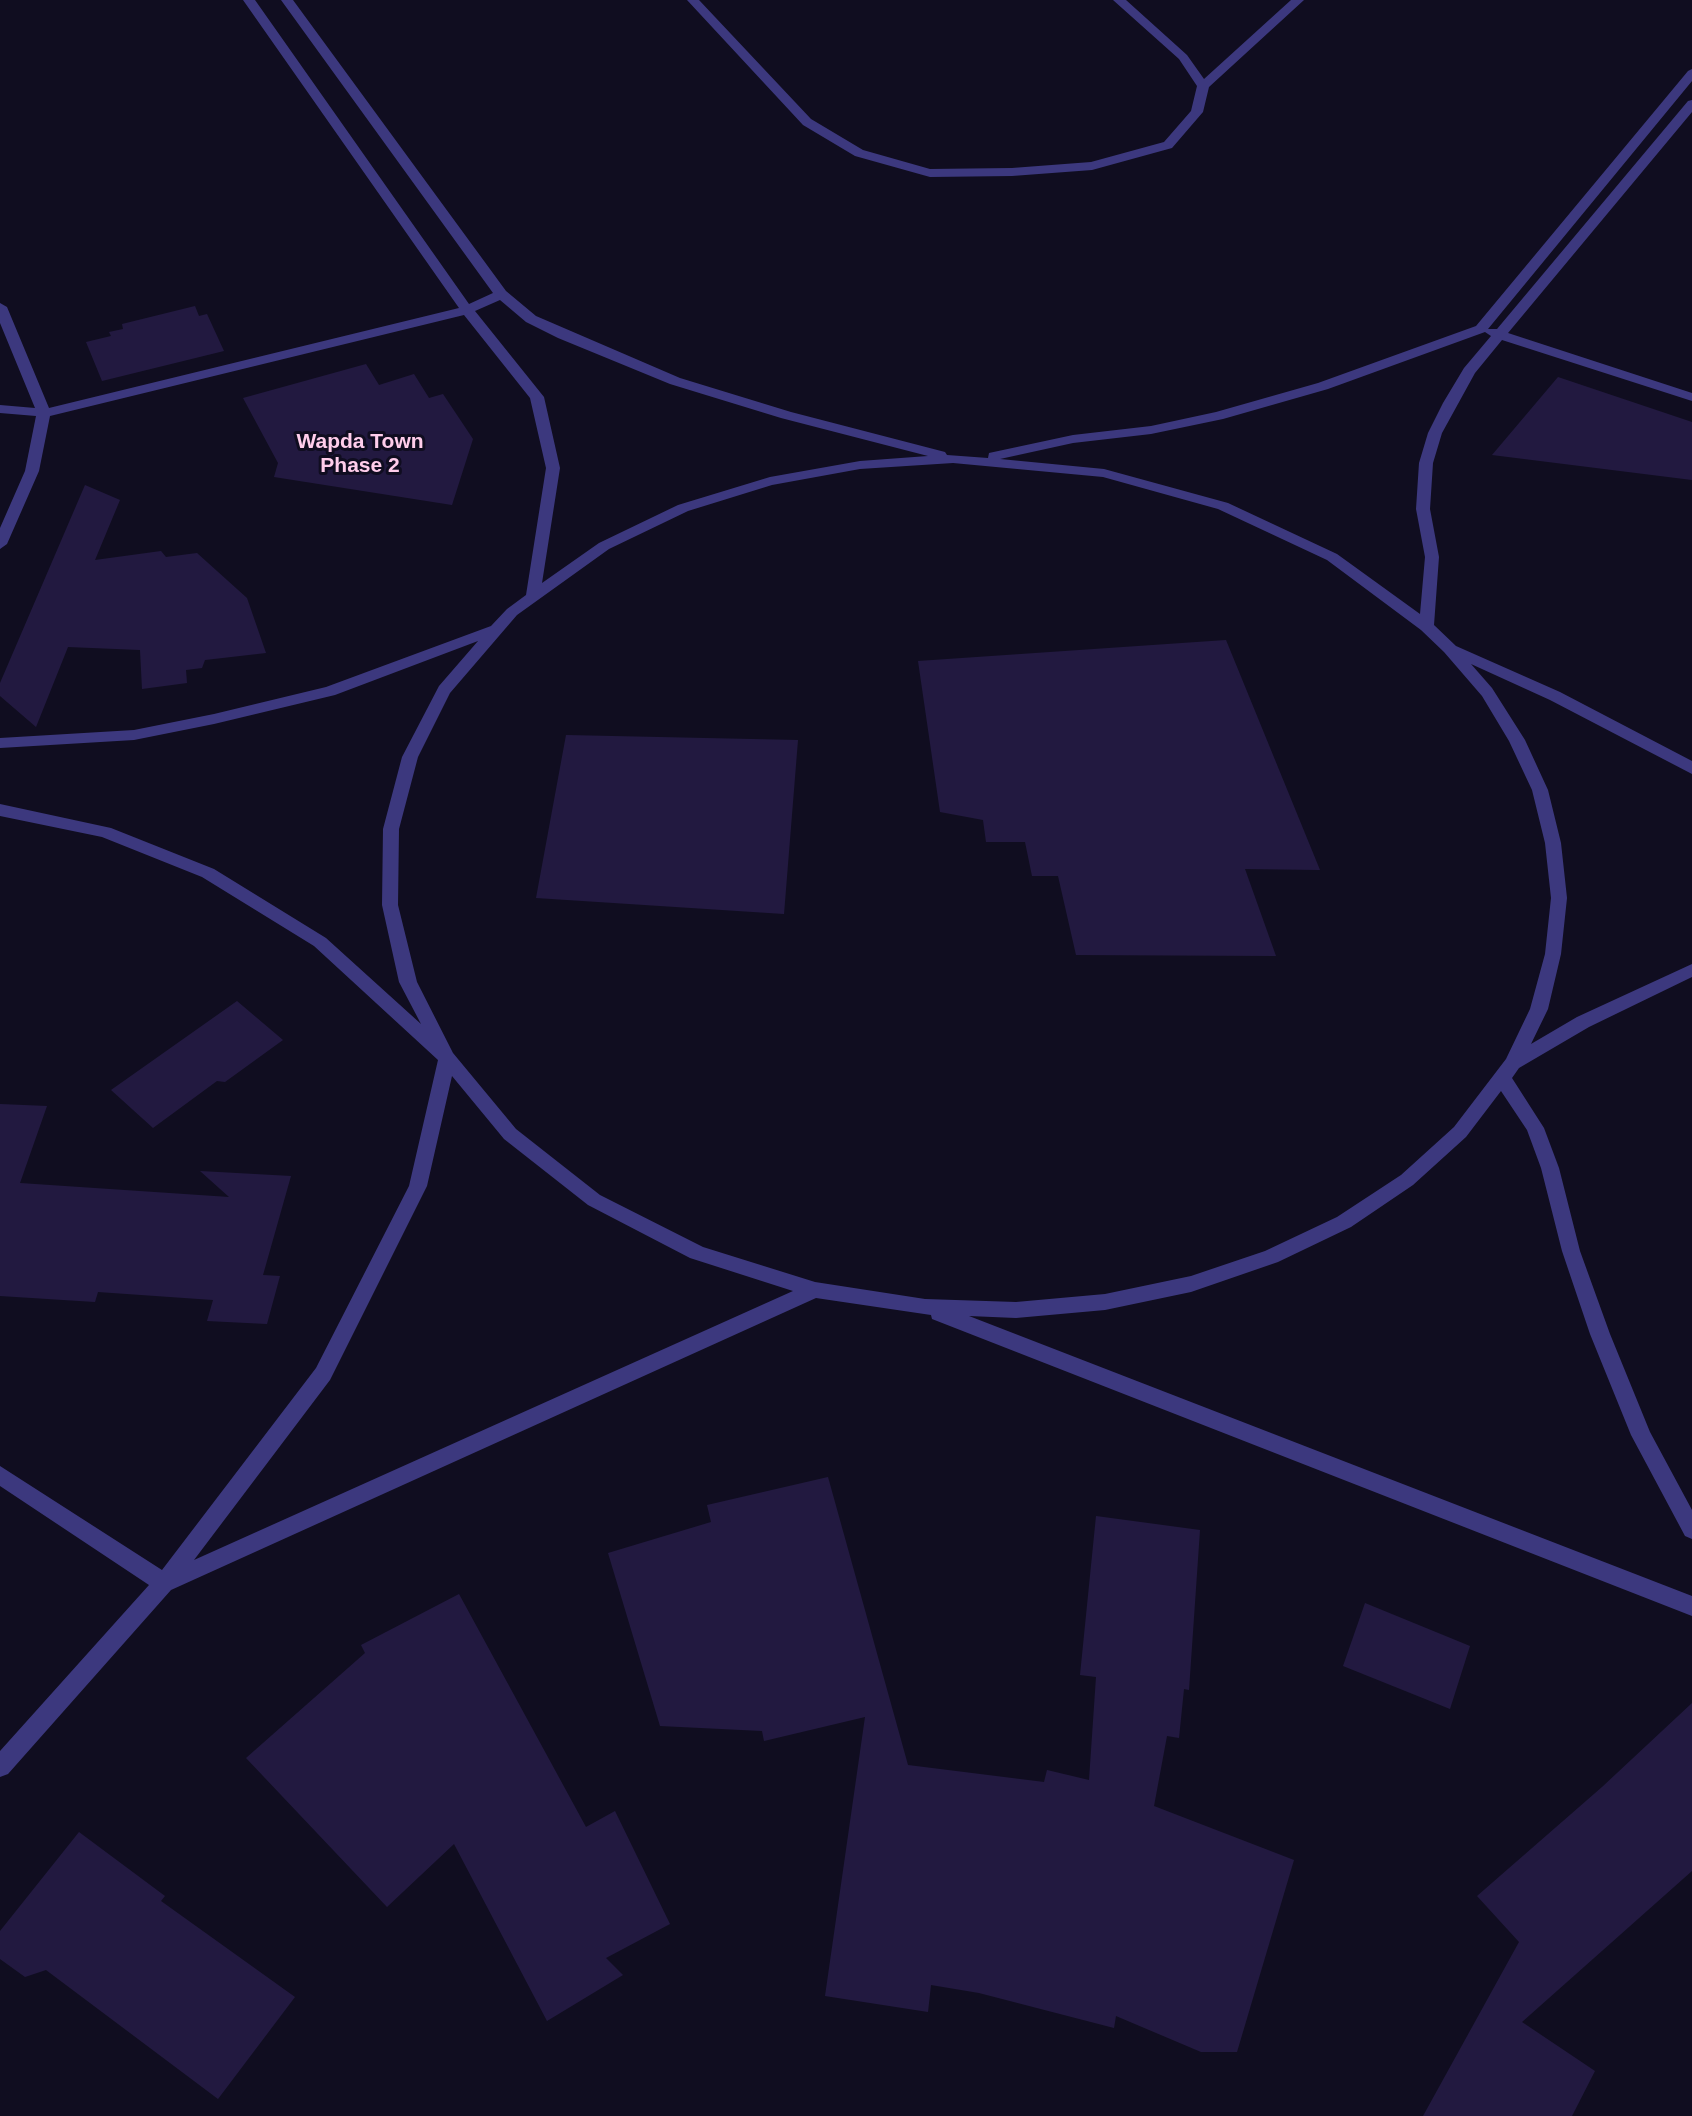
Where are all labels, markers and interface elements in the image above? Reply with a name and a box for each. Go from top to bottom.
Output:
district label: Wapda Town Phase 2 [296,429,424,479]

